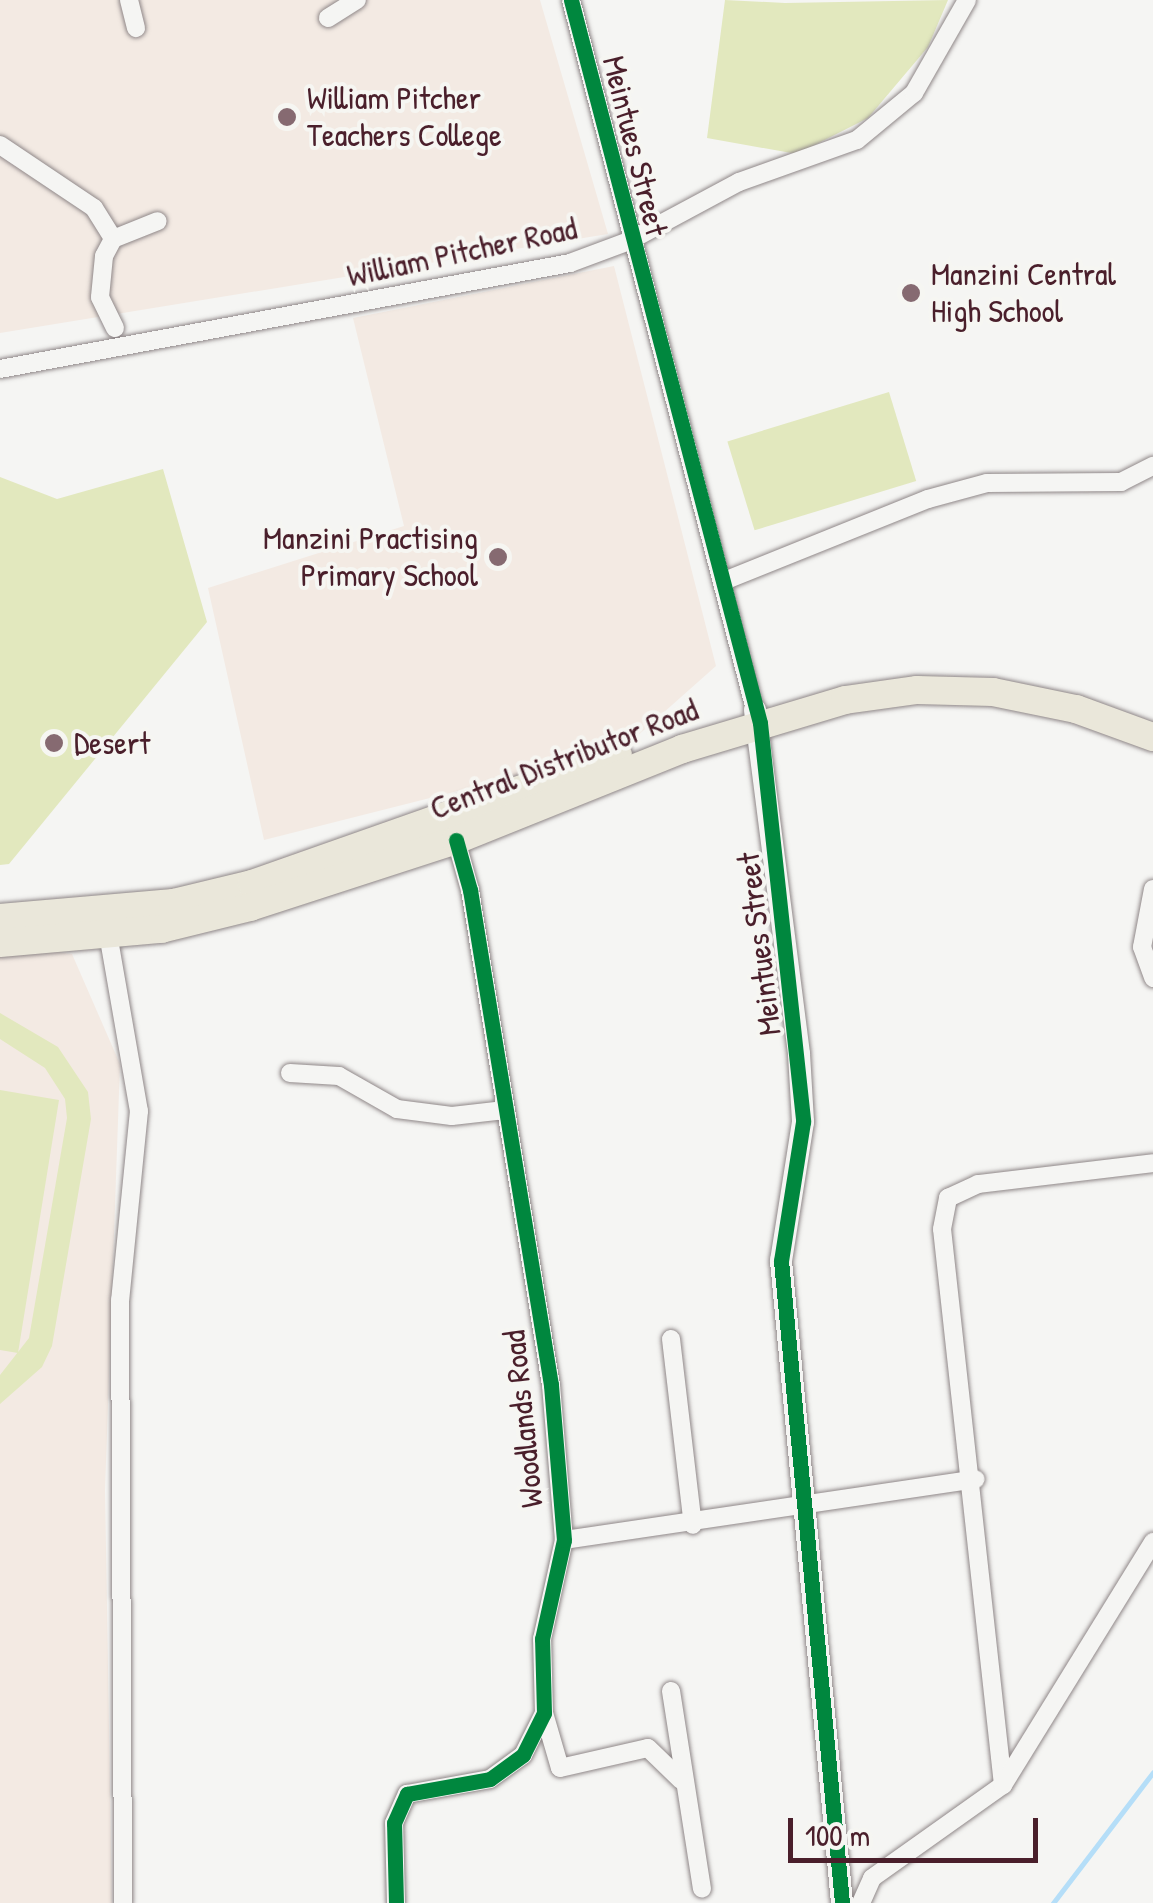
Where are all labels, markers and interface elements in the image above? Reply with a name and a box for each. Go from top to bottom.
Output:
street label: Meintues Street [594,52,676,240]
place label: William Pitcher Teachers College [307,80,502,155]
marker: William Pitcher Teachers College [276,106,298,128]
street label: William Pitcher Road [344,209,580,295]
place label: Manzini Central High School [931,256,1116,331]
marker: Manzini Central High School [900,282,922,304]
place label: Manzini Practising Primary School [263,520,478,595]
marker: Manzini Practising Primary School [487,546,509,568]
street label: Central Distributor Road [425,690,703,828]
place label: Desert [74,724,150,762]
marker: Desert [43,732,65,754]
street label: Meintues Street [729,850,789,1038]
street label: Woodlands Road [495,1328,551,1510]
scale bar [793,1798,1043,1860]
text: 100 m [805,1815,870,1855]

